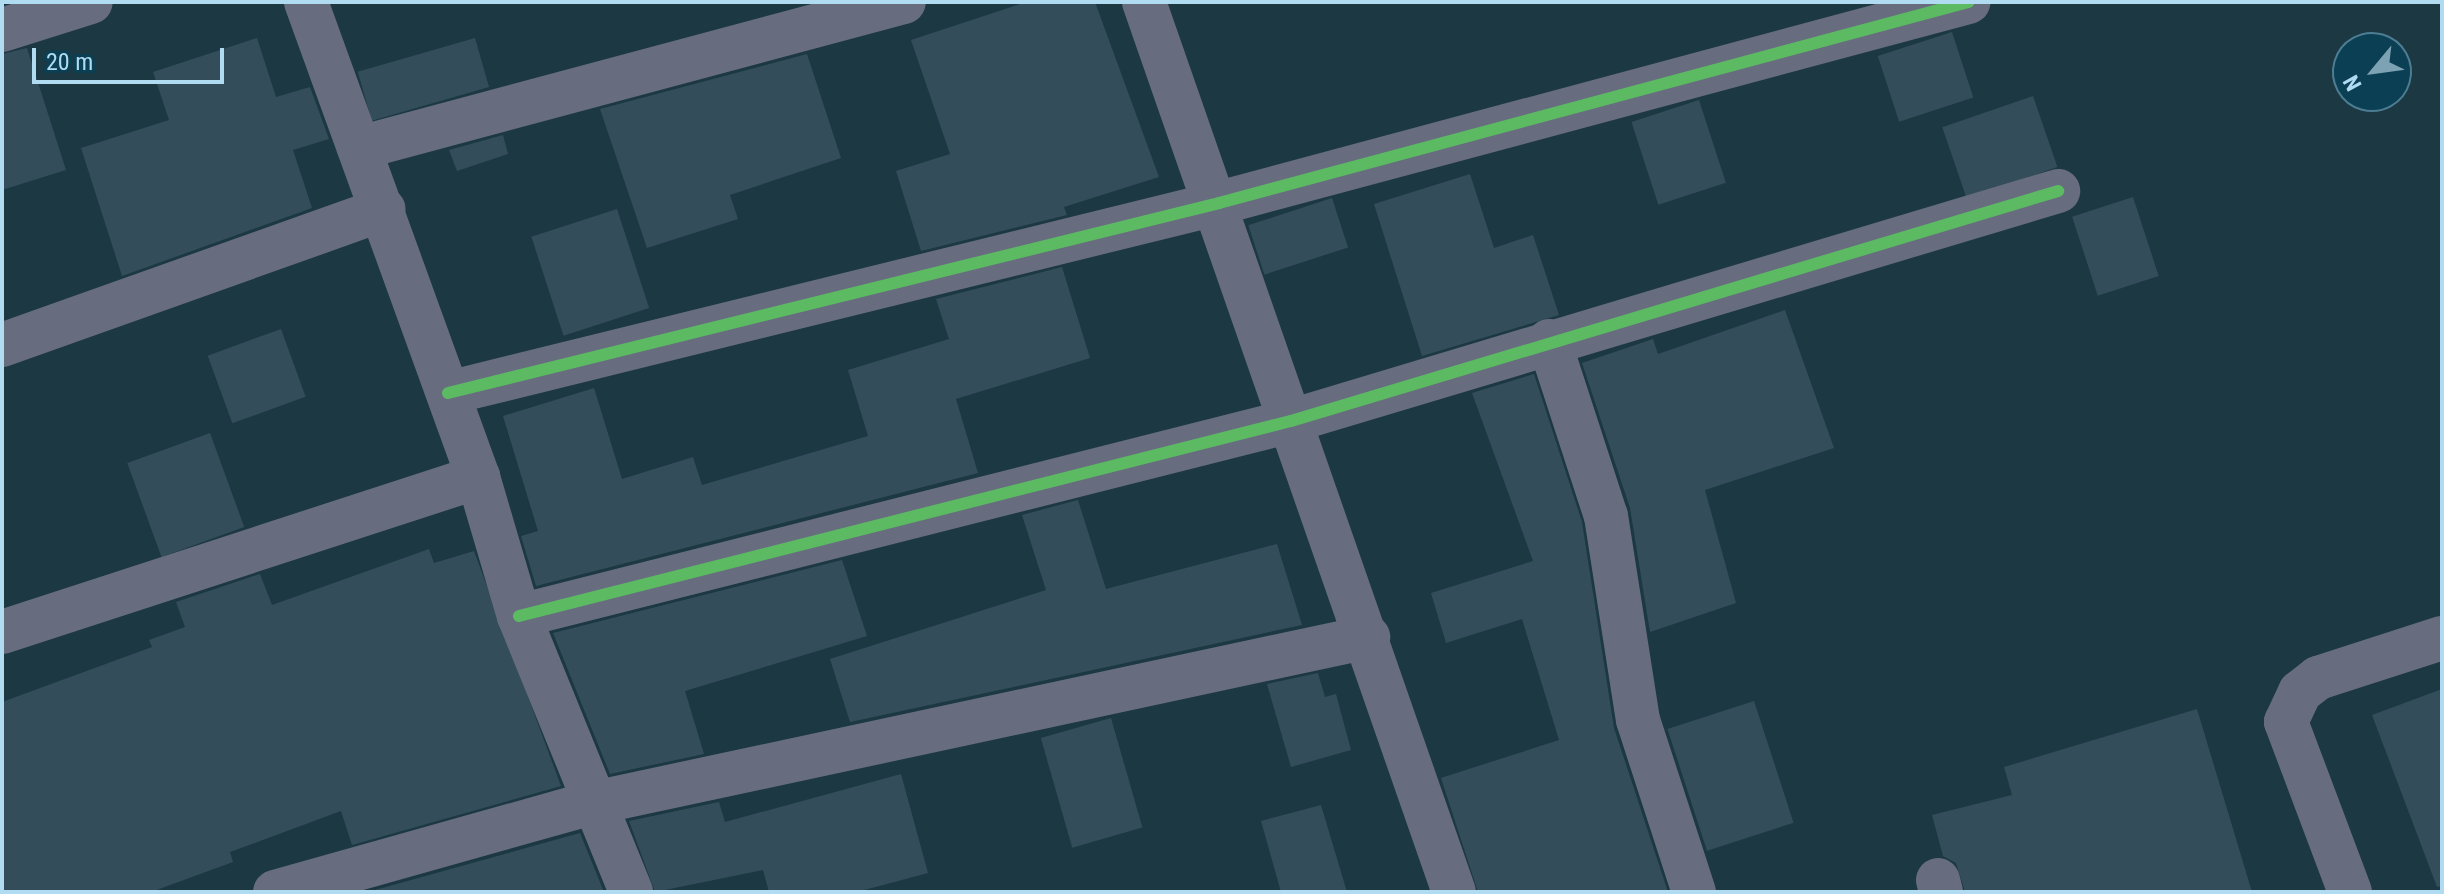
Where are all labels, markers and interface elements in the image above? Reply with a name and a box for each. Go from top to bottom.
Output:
scale bar [36,32,228,82]
north arrow [2332,32,2412,112]
text: 20 m [46,48,93,76]
text: N [2338,71,2367,95]

